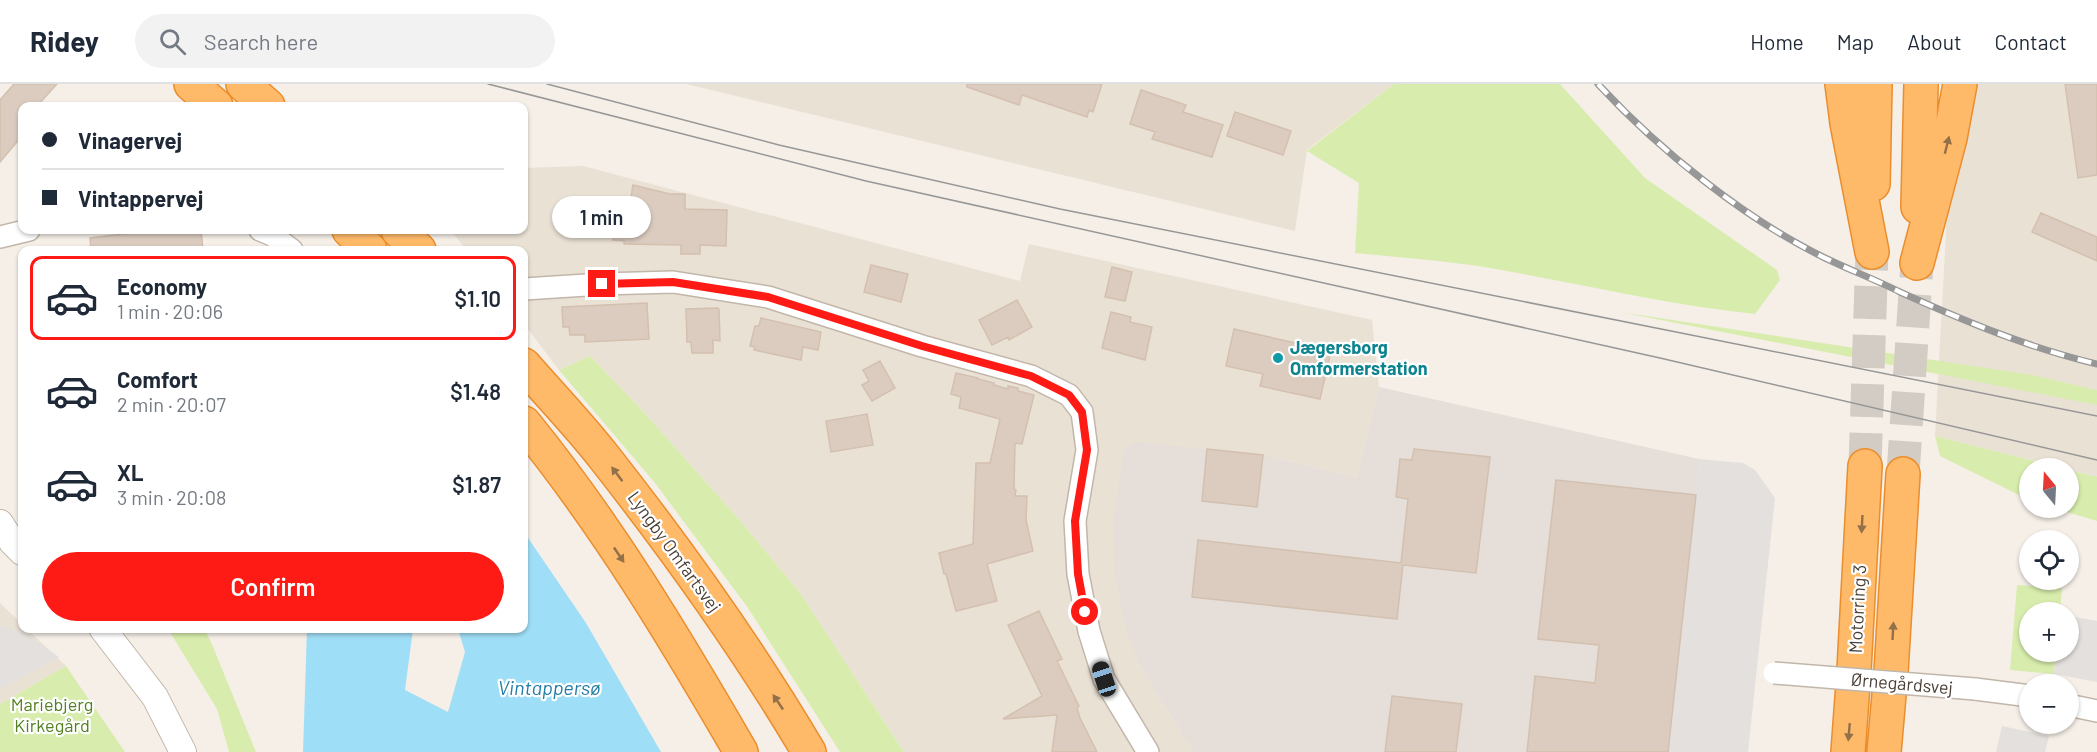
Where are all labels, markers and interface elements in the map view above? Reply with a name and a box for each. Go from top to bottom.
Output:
search box [135,14,555,68]
text: Ridey [30,24,99,58]
icon: search [156,25,189,58]
text: Search here [204,28,318,54]
text: Home [1750,29,1804,54]
text: Map [1837,29,1874,54]
text: About [1907,29,1962,54]
text: Contact [1995,29,2067,54]
text: Vinagervej [78,127,182,153]
one-way arrow [1943,136,1953,154]
text: Vintappervej [78,185,203,211]
callout: 1 min [552,197,652,239]
text: 1 min [580,205,623,229]
route end [588,270,615,297]
icon: car [45,271,99,325]
text: Economy [117,273,207,299]
text: $1.10 [454,285,501,311]
text: 1 min · 20:06 [117,299,223,323]
place label: Jægersborg Omformerstation [1290,336,1428,379]
marker: Jægersborg Omformerstation [1271,351,1285,365]
icon: car [45,364,99,418]
text: Comfort [117,366,198,392]
text: $1.48 [450,378,501,404]
text: 2 min · 20:07 [117,392,226,416]
icon: car [45,457,99,511]
north arrow [2019,458,2079,518]
map controls [2019,458,2079,734]
text: XL [117,459,143,485]
one-way arrow [612,467,624,482]
text: $1.87 [452,471,501,497]
text: 3 min · 20:08 [117,485,226,509]
street label: Lyngby Omfartsvej [624,487,726,616]
one-way arrow [1857,515,1866,534]
button: locate [2019,530,2079,590]
one-way arrow [614,547,625,563]
button: Confirm [42,552,504,621]
street label: Motorring 3 [1844,564,1870,654]
route start [1071,598,1098,625]
button: + [2019,602,2079,662]
one-way arrow [1889,621,1898,640]
car [1090,659,1118,699]
street label: Ørnegårdsvej [1850,668,1954,698]
button: − [2019,674,2079,734]
water label: Vintappersø [498,675,600,699]
park label: Mariebjerg Kirkegård [11,693,93,736]
one-way arrow [773,694,784,710]
one-way arrow [1844,722,1854,741]

